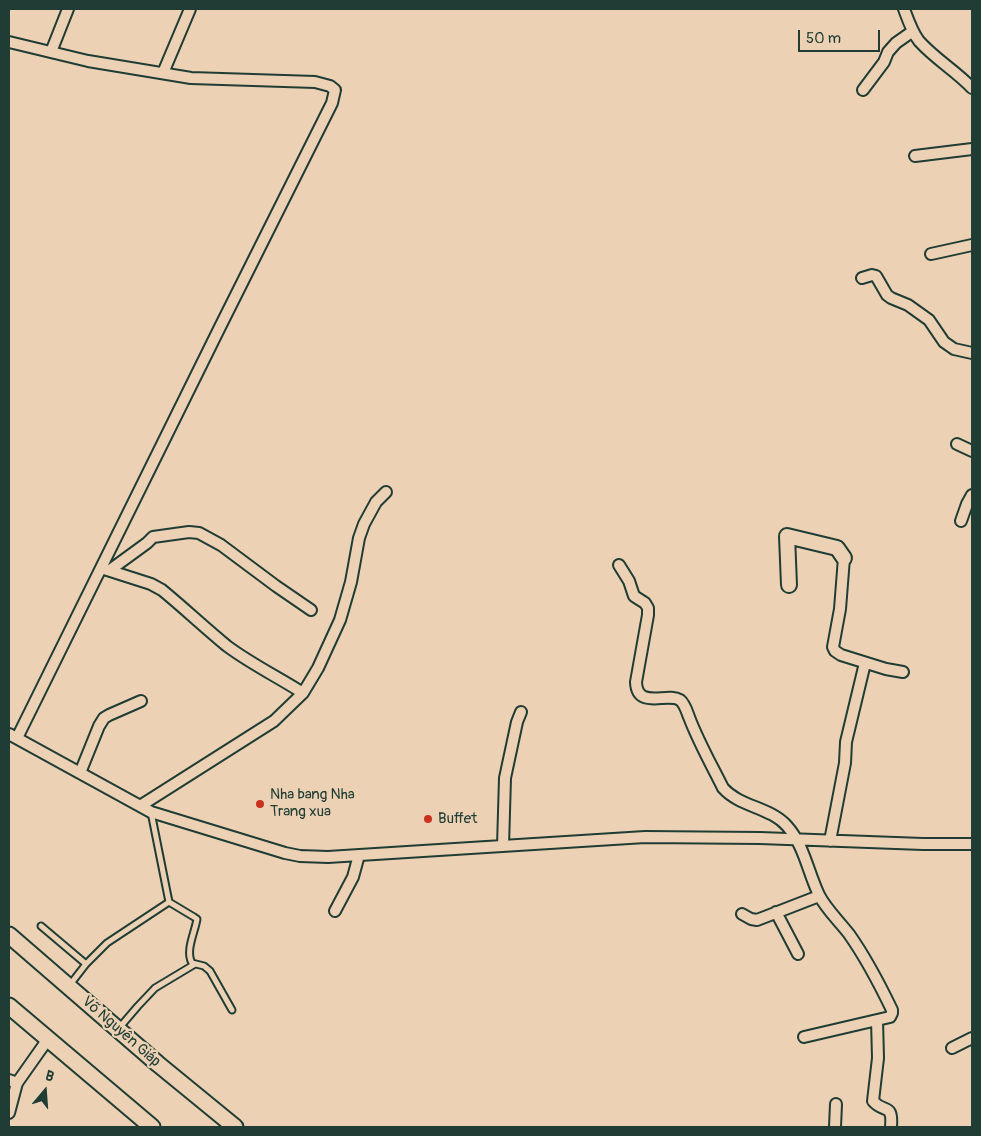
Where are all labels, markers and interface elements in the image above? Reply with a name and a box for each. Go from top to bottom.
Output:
scale bar [801,20,884,52]
text: 50 m [806,29,841,48]
place label: Nha bang Nha Trang xua [270,786,355,821]
marker: Nha bang Nha Trang xua [254,798,266,810]
place label: Buffet [438,810,477,828]
marker: Buffet [422,813,434,825]
street label: Võ Nguyên Giáp [78,993,164,1071]
north arrow [20,1066,70,1116]
text: B [43,1067,56,1086]

